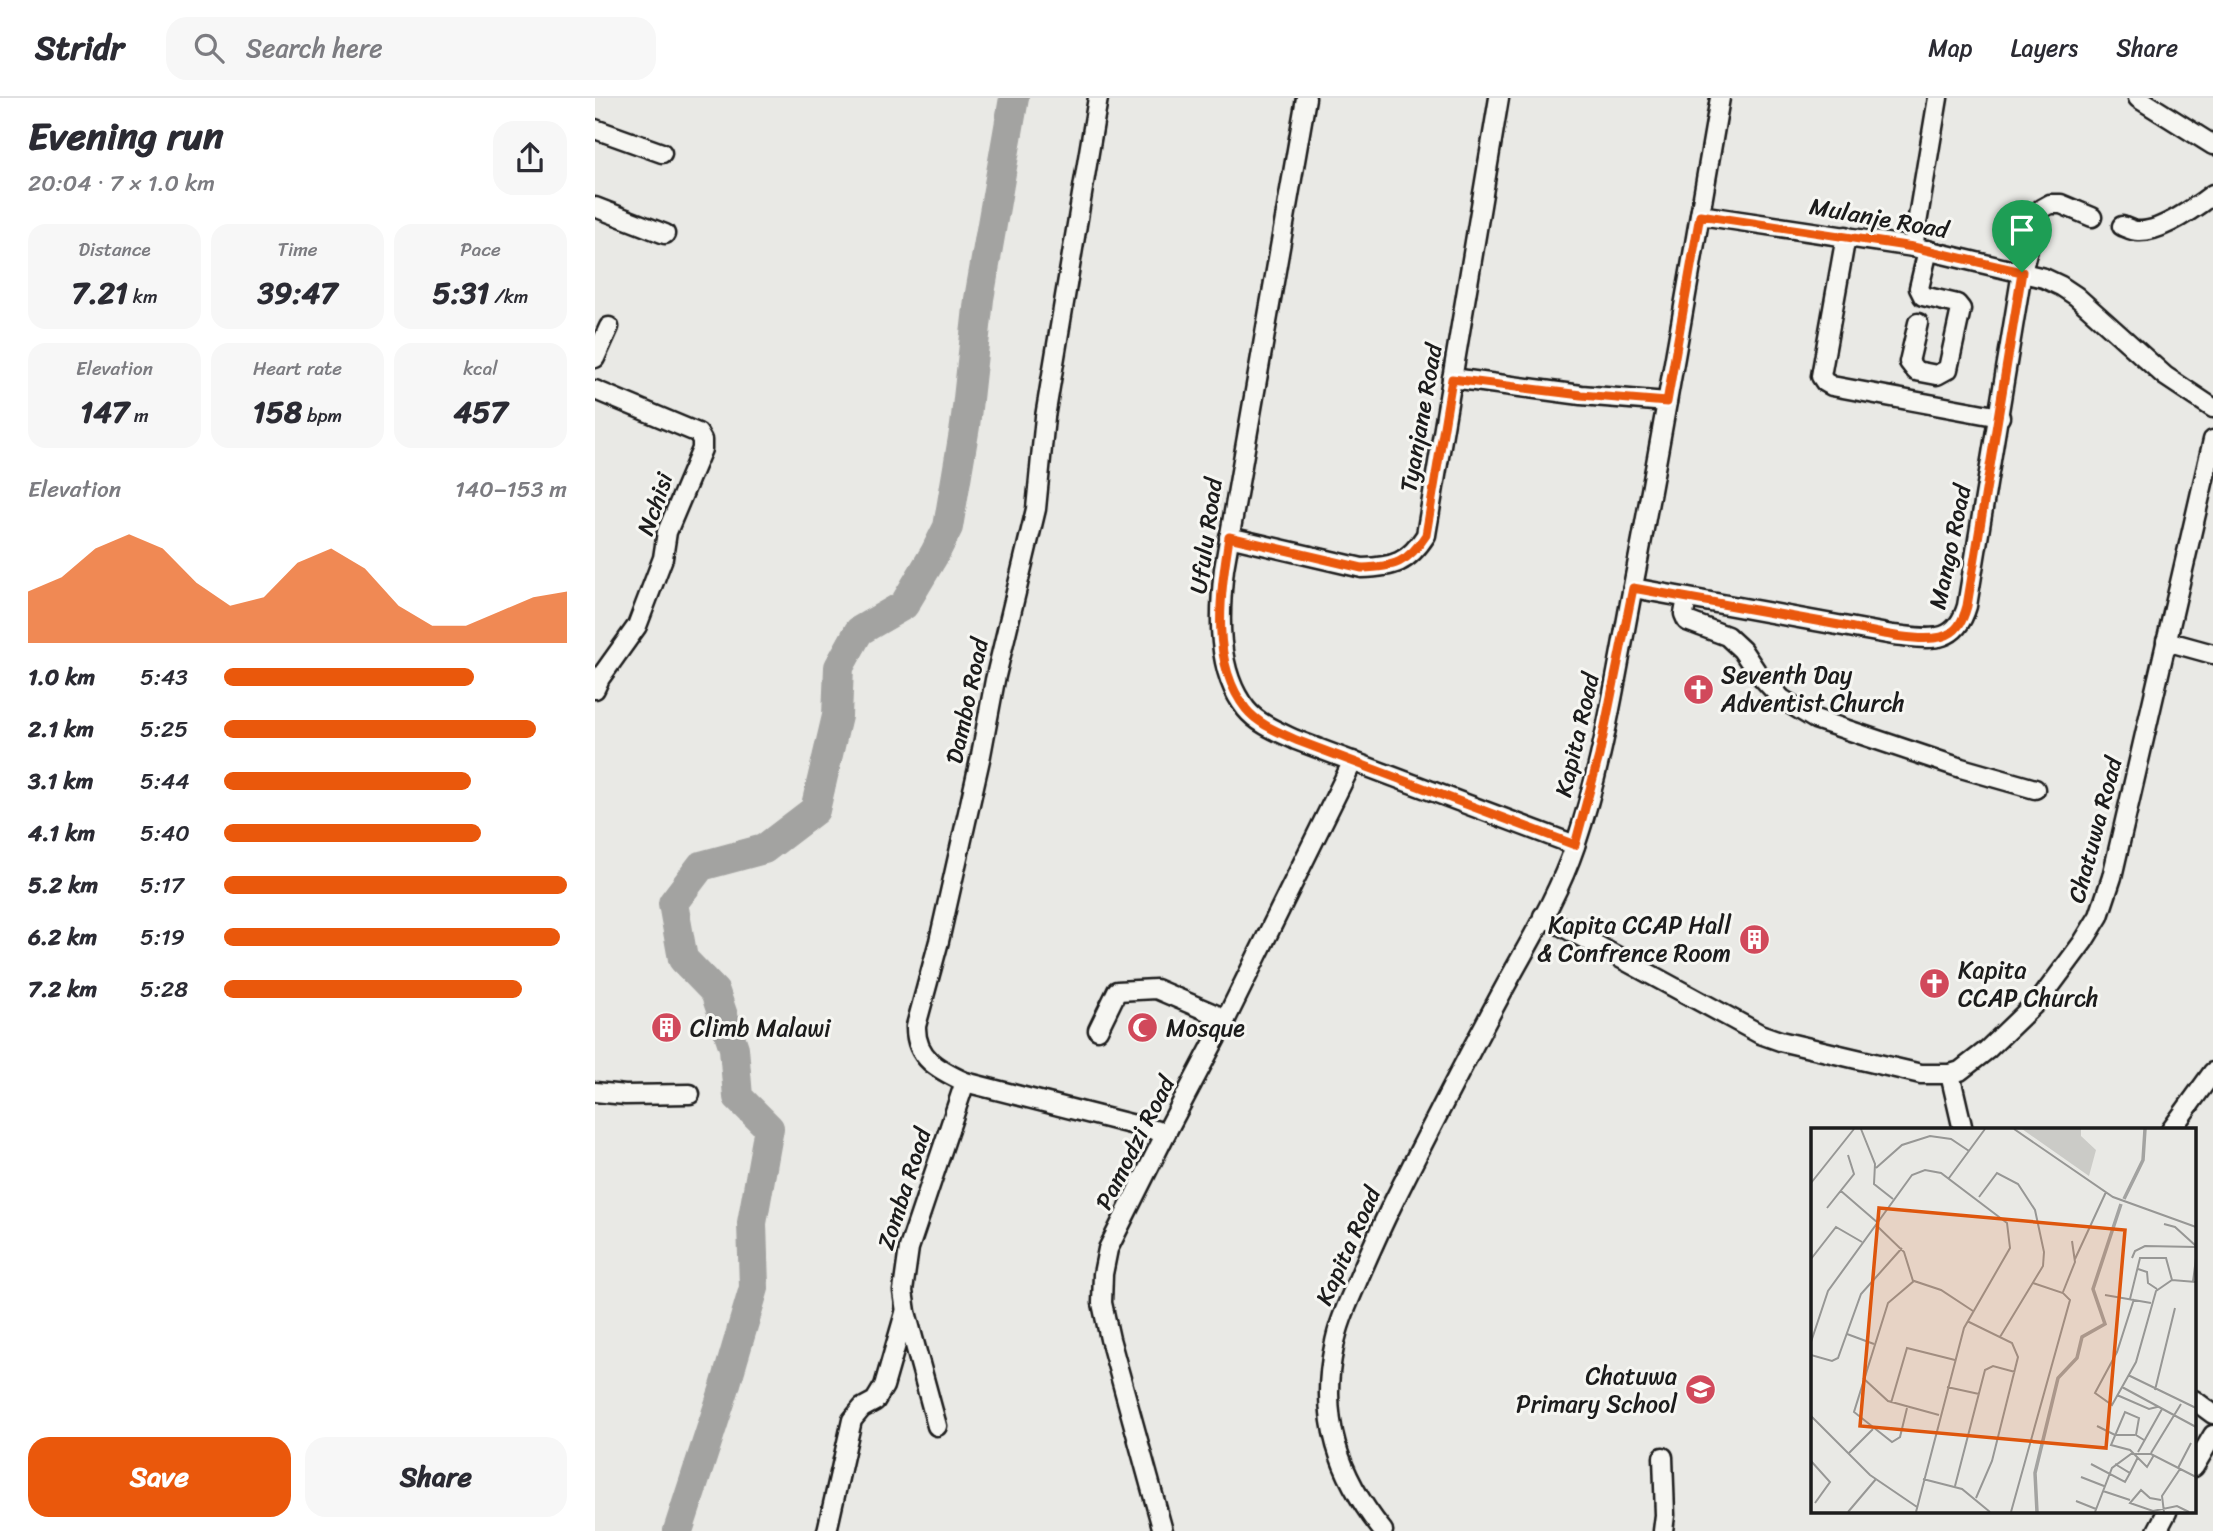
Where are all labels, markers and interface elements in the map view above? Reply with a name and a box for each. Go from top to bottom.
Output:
search box [166,17,656,80]
text: Stridr [35,19,124,77]
text: Search here [246,25,383,71]
text: Map [1928,27,1973,69]
text: Layers [2011,27,2078,69]
text: Share [2116,27,2178,69]
icon: search [190,29,228,67]
text: Evening run [28,103,224,170]
button: share [493,121,567,195]
text: 20:04 · 7 × 1.0 km [28,163,215,204]
street label: Mulanje Road [1806,185,1954,251]
pin [1992,200,2052,272]
icon: arrive [2003,211,2041,249]
text: Distance [78,233,151,266]
text: Time [277,233,318,266]
text: Pace [460,233,501,266]
text: 7.21 [72,266,128,320]
text: 39:47 [258,266,337,320]
text: 5:31 [433,266,489,320]
text: km [128,280,158,313]
text: /km [489,280,528,313]
street label: Tyanjane Road [1387,339,1455,495]
text: Elevation [76,352,153,385]
text: Heart rate [253,352,342,385]
text: kcal [463,352,498,385]
text: 147 [80,385,129,439]
text: 158 [253,385,302,439]
text: 457 [453,385,508,439]
text: m [129,399,149,432]
text: bpm [302,399,342,432]
street label: Nchisi [625,465,686,541]
text: Elevation [28,469,121,510]
text: 140–153 m [455,469,567,510]
street label: Ufulu Road [1177,474,1235,597]
street label: Mango Road [1916,480,1984,613]
street label: Dambo Road [933,633,1001,768]
place label: Seventh Day Adventist Church [1720,654,1905,724]
text: 1.0 km [28,657,95,698]
text: 5:43 [140,657,188,698]
street label: Kapita Road [1542,667,1612,801]
church icon: Seventh Day Adventist Church [1681,672,1715,706]
text: 2.1 km [28,709,94,750]
text: 5:25 [140,709,188,750]
street label: Chatuwa Road [2055,750,2135,908]
text: 3.1 km [28,761,93,802]
text: 5:44 [140,761,190,802]
text: 4.1 km [28,813,95,854]
text: 5:40 [140,813,190,854]
text: 5.2 km [28,865,98,906]
text: 5:17 [140,865,184,906]
place label: Kapita CCAP Hall & Confrence Room [1537,904,1732,974]
text: 6.2 km [28,917,97,958]
text: 5:19 [140,917,185,958]
building icon: Kapita CCAP Hall & Confrence Room [1737,922,1771,956]
place label: Kapita CCAP Church [1958,949,2099,1019]
church icon: Kapita CCAP Church [1918,967,1952,1001]
text: 7.2 km [28,969,97,1010]
text: 5:28 [140,969,188,1010]
place label: Climb Malawi [690,1007,832,1049]
place label: Mosque [1166,1007,1245,1049]
building icon: Climb Malawi [650,1011,684,1045]
mosque icon: Mosque [1126,1011,1160,1045]
street label: Pamodzi Road [1083,1067,1188,1217]
street label: Zomba Road [865,1121,944,1255]
inset map [1811,1128,2196,1514]
street label: Kapita Road [1303,1179,1393,1312]
place label: Chatuwa Primary School [1516,1355,1678,1425]
school or university icon: Chatuwa Primary School [1683,1373,1717,1407]
button: Save [28,1437,291,1517]
button: Share [305,1437,567,1517]

